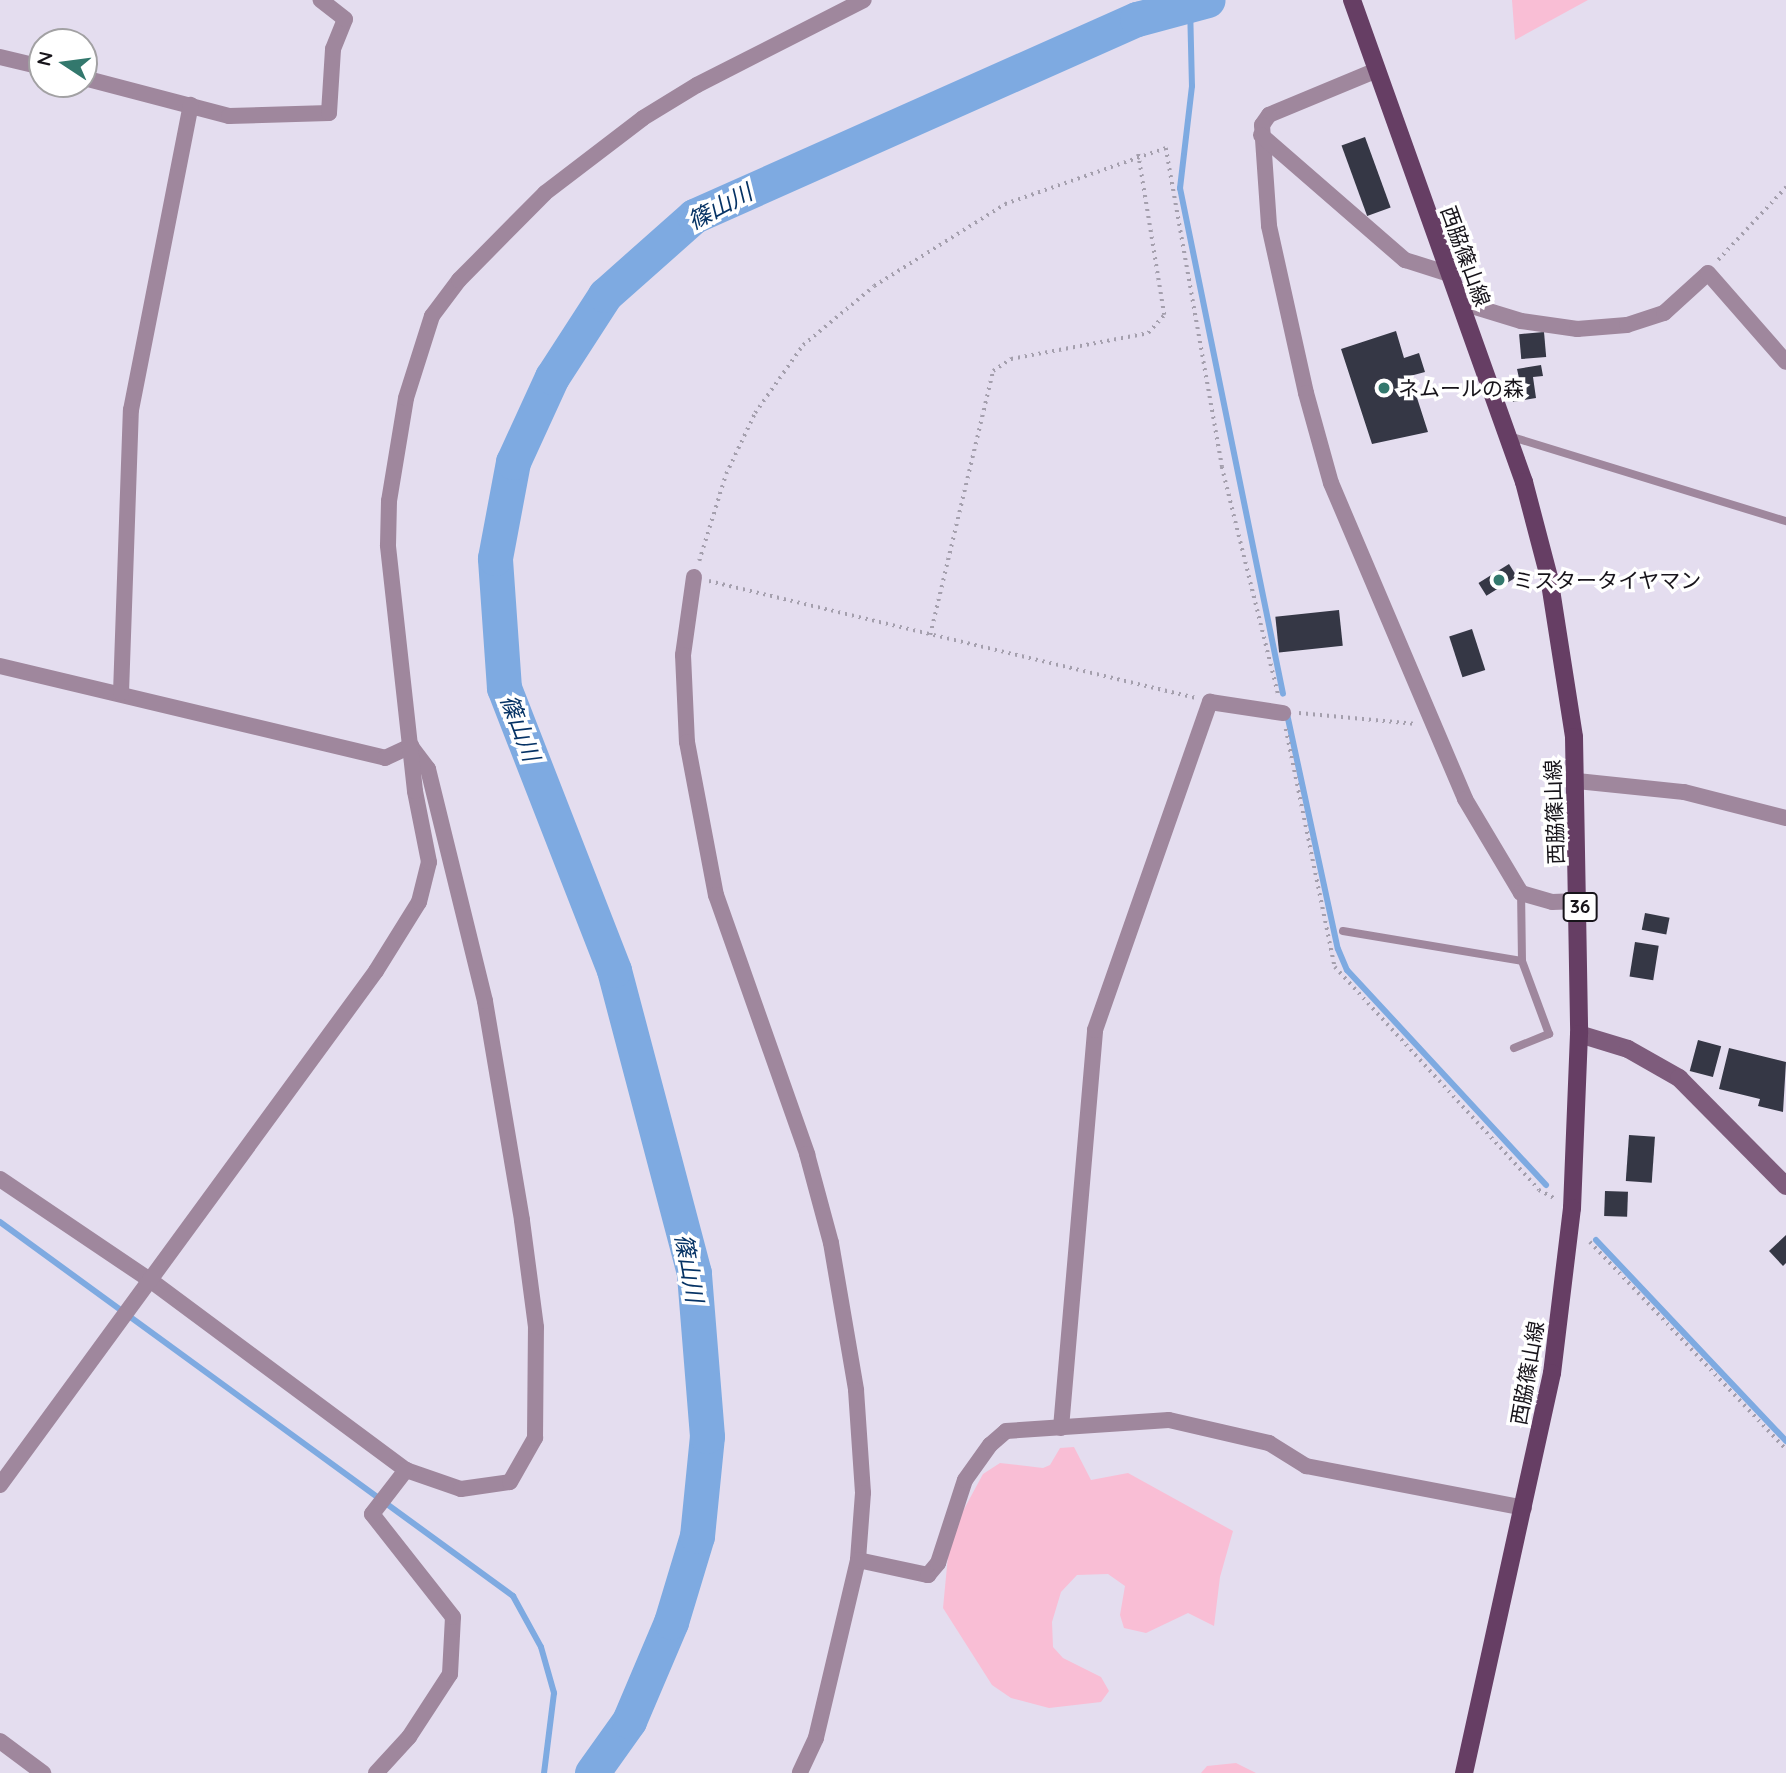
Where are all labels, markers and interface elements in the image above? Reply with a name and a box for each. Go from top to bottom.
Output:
north arrow [28,28,98,98]
text: N [31,49,58,68]
water label: 篠山川 [683,179,757,235]
street label: 西脇篠山線 [1436,202,1496,310]
place label: ネムールの森 [1398,375,1524,401]
marker: ネムールの森 [1376,380,1392,396]
place label: ミスタータイヤマン [1513,567,1702,593]
marker: ミスタータイヤマン [1491,572,1507,588]
water label: 篠山川 [495,691,545,765]
street label: 西脇篠山線 [1540,759,1568,865]
road number: 36 [1562,892,1598,923]
water label: 篠山川 [669,1232,709,1304]
street label: 西脇篠山線 [1505,1319,1549,1427]

